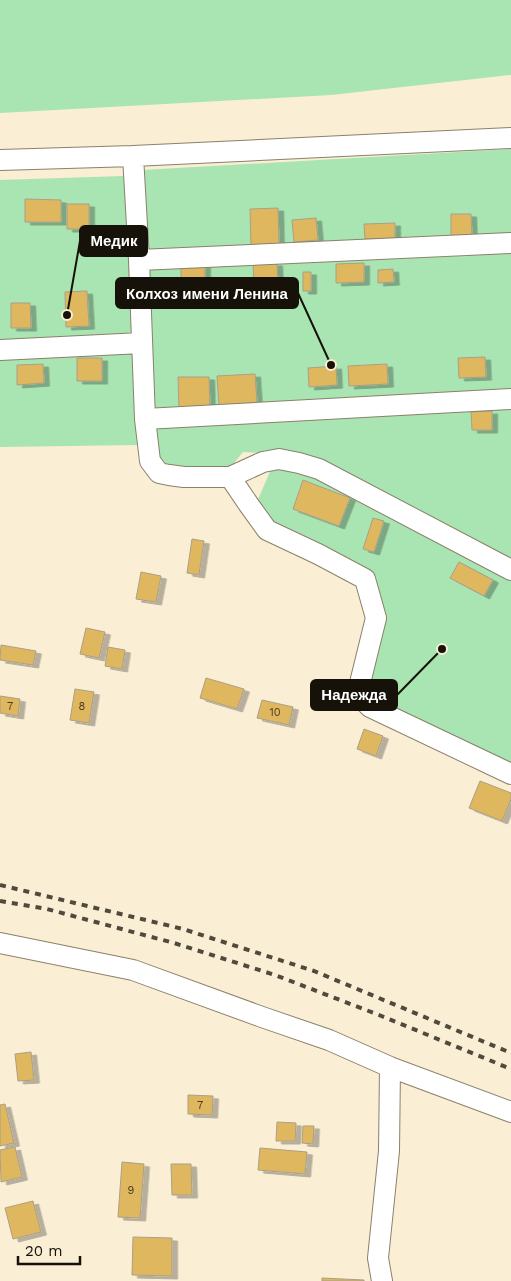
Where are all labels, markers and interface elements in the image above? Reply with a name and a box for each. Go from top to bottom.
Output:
callout: Медик [80,226,147,256]
text: Медик [90,232,138,250]
callout: Колхоз имени Ленина [116,278,298,308]
text: Колхоз имени Ленина [126,285,289,303]
callout: Надежда [311,680,397,710]
text: Надежда [321,686,387,704]
house number: 7 [7,700,13,713]
house number: 8 [79,700,86,713]
house number: 10 [269,706,281,719]
house number: 7 [197,1099,203,1112]
house number: 9 [128,1184,135,1197]
scale bar [18,1234,80,1266]
text: 20 m [25,1242,63,1260]

